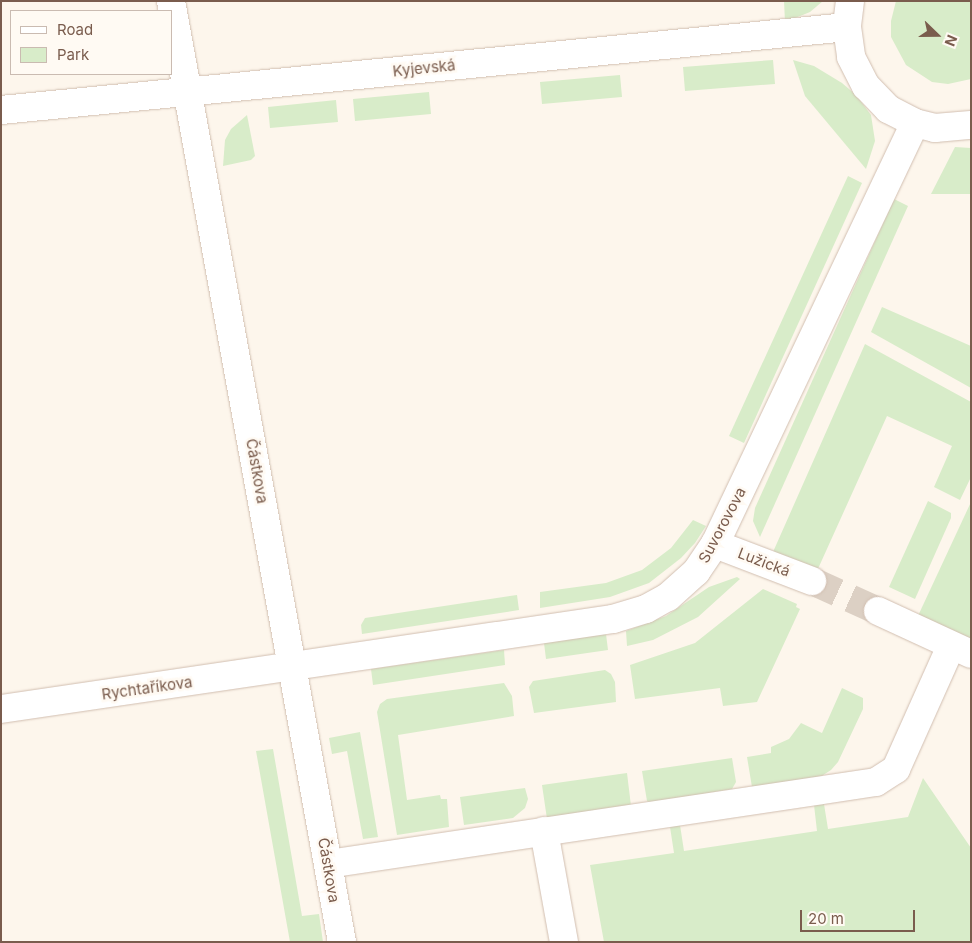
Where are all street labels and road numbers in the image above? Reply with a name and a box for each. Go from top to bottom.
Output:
street label: Kyjevská [392,56,456,80]
street label: Částkova [242,437,272,505]
street label: Suvorovova [694,484,750,566]
street label: Lužická [735,544,793,580]
street label: Rychtaříkova [100,673,194,703]
street label: Částkova [314,836,344,904]

